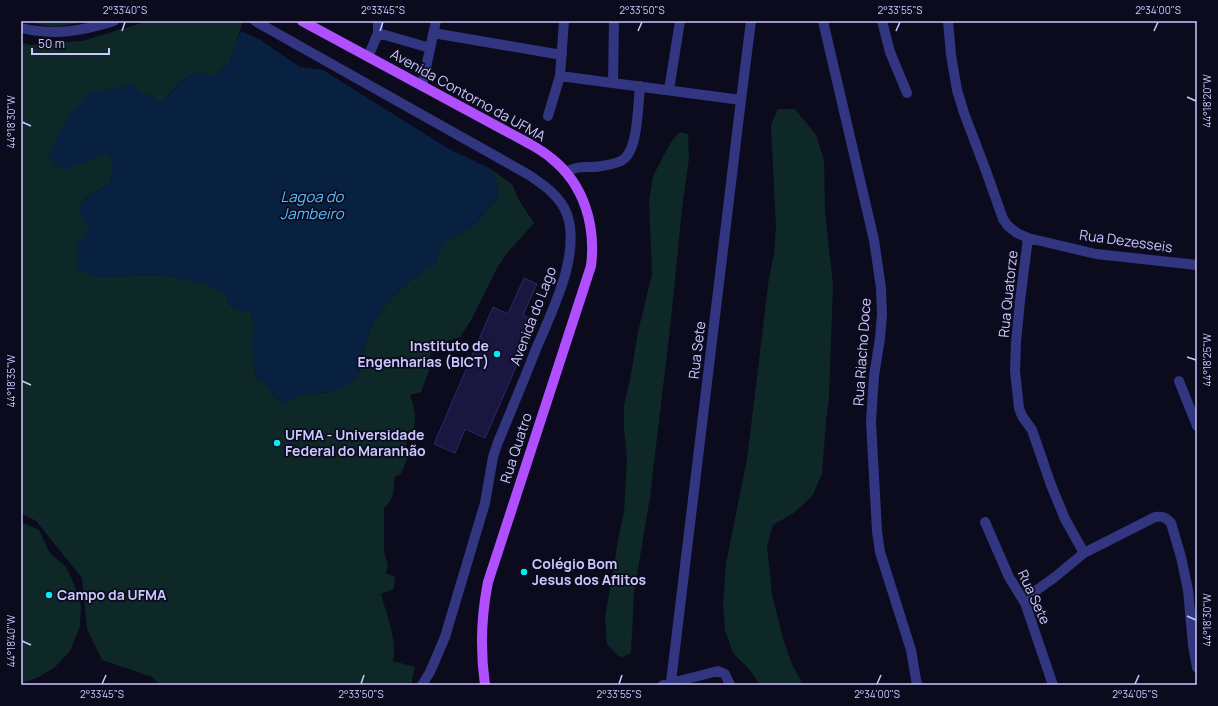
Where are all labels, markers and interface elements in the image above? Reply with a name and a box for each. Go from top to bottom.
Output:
text: 2°33'40"S [103,3,147,17]
text: 2°33'45"S [361,3,405,17]
text: 2°33'50"S [619,3,665,17]
text: 2°33'55"S [877,3,923,17]
text: 2°34'00"S [1135,3,1181,17]
scale bar [32,30,109,56]
text: 50 m [38,35,65,52]
street label: Avenida Contorno da UFMA [387,44,549,145]
text: 44°18'20"W [1200,74,1214,128]
text: 44°18'30"W [4,95,18,149]
water label: Lagoa do Jambeiro [280,186,345,224]
street label: Rua Dezesseis [1078,225,1174,256]
street label: Rua Quatorze [993,249,1022,339]
street label: Avenida do Lago [505,264,560,368]
street label: Rua Riacho Doce [848,297,875,407]
street label: Rua Sete [684,320,709,380]
text: 44°18'25"W [1200,333,1214,386]
place label: Instituto de Engenharias (BICT) [357,336,489,371]
marker: Instituto de Engenharias (BICT) [492,349,502,359]
text: 44°18'35"W [4,354,18,407]
street label: Rua Quatro [495,410,536,485]
place label: UFMA - Universidade Federal do Maranhão [285,425,426,460]
marker: UFMA - Universidade Federal do Maranhão [272,438,282,448]
place label: Colégio Bom Jesus dos Aflitos [532,554,646,589]
street label: Rua Sete [1014,566,1055,627]
marker: Colégio Bom Jesus dos Aflitos [519,567,529,577]
place label: Campo da UFMA [57,585,167,604]
marker: Campo da UFMA [44,590,54,600]
text: 44°18'30"W [1200,593,1214,647]
text: 44°18'40"W [4,614,18,667]
text: 2°33'45"S [80,687,124,701]
text: 2°33'50"S [338,687,384,701]
text: 2°33'55"S [596,687,642,701]
text: 2°34'00"S [854,687,900,701]
text: 2°34'05"S [1112,687,1158,701]

